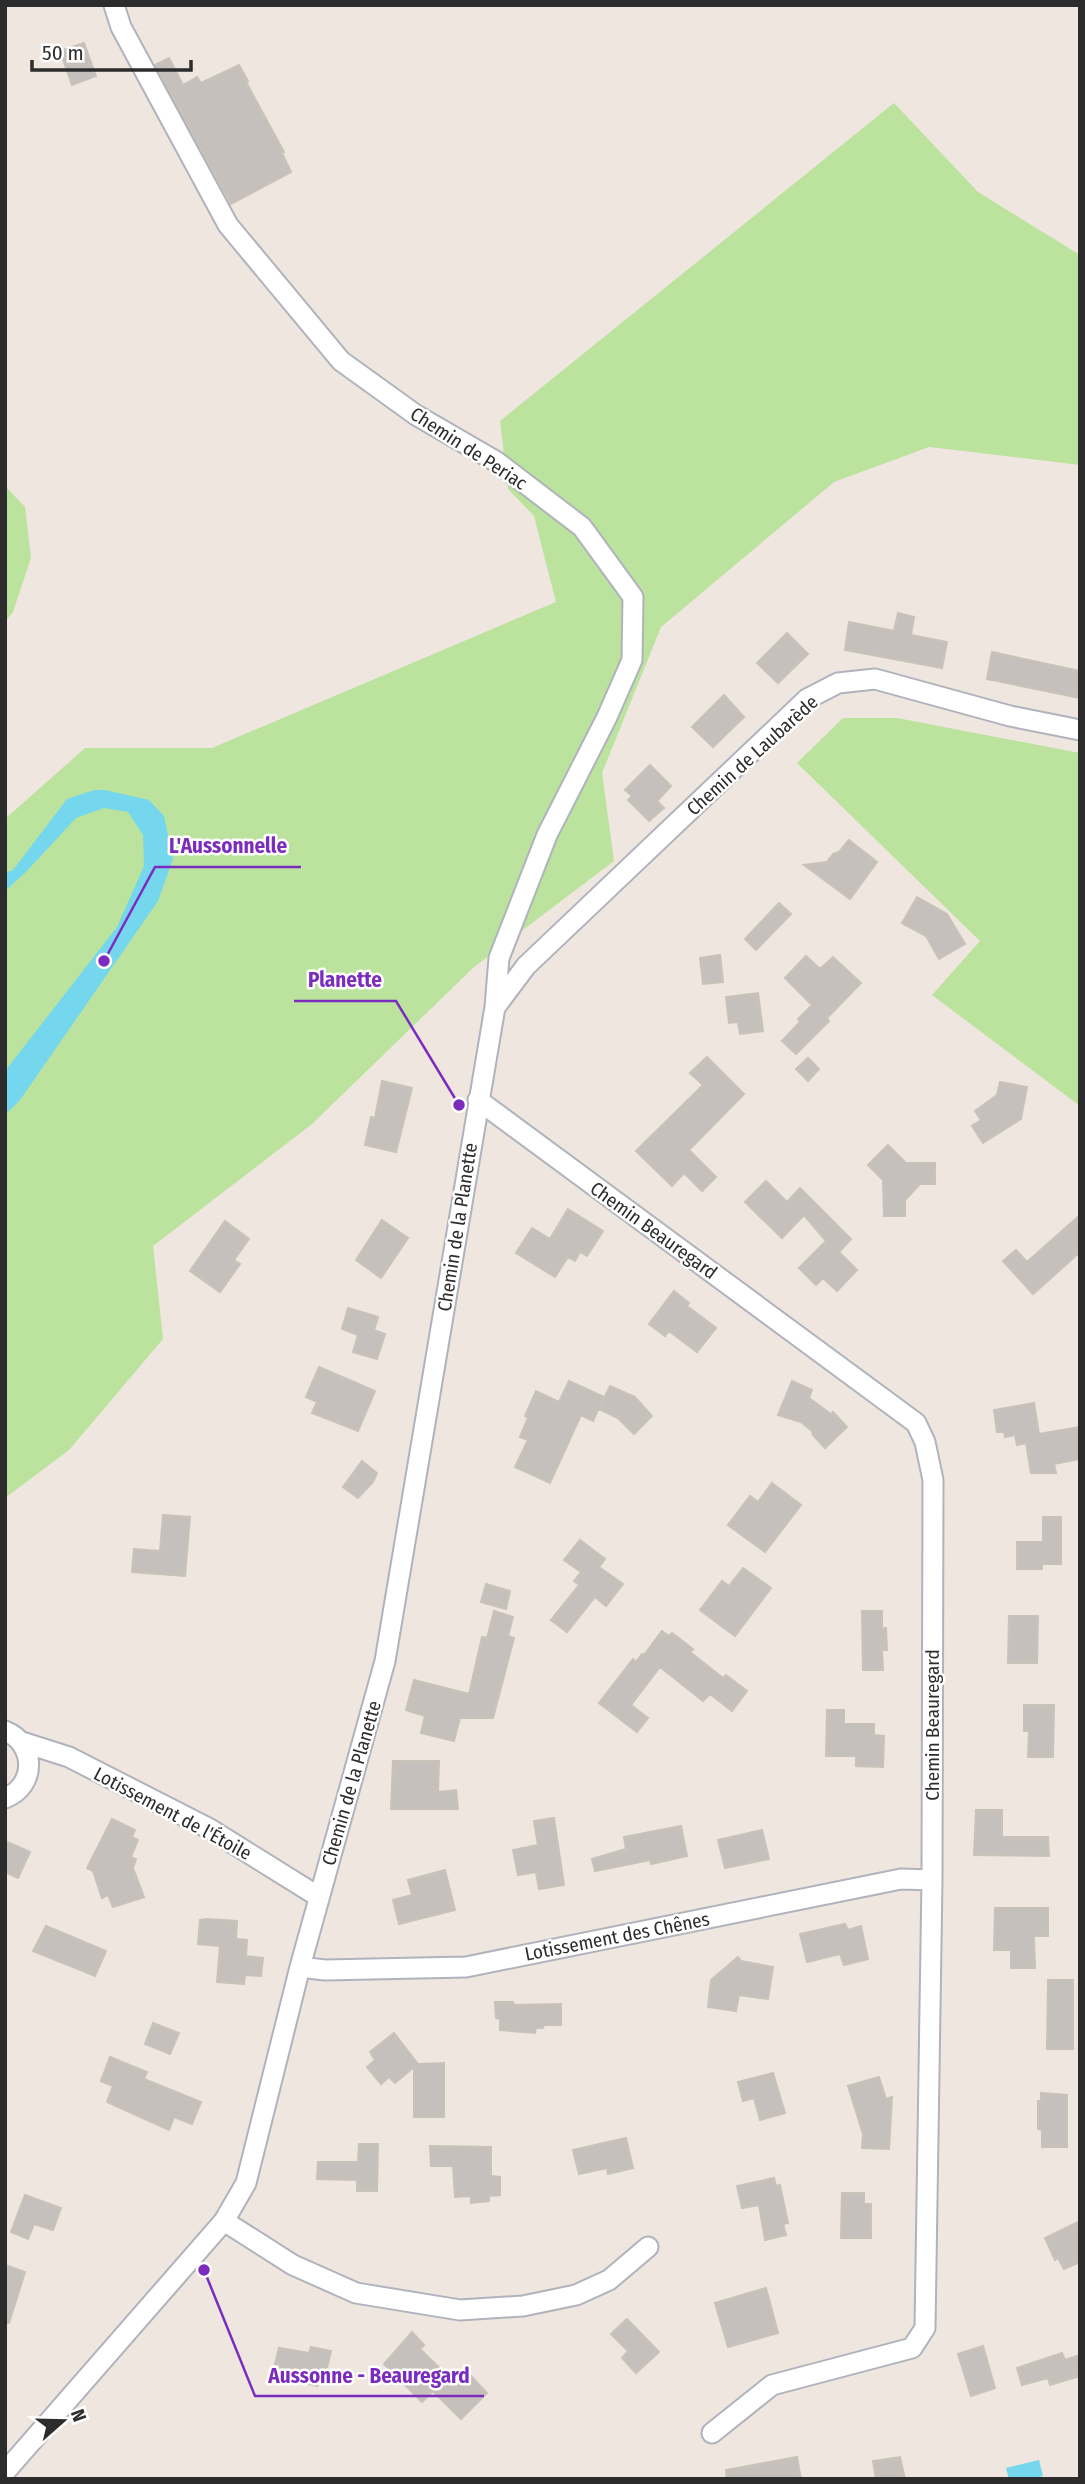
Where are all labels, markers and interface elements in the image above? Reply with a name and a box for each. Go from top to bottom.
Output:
scale bar [32,28,191,72]
text: 50 m [42,40,84,66]
street label: Chemin de Periac [406,402,531,495]
street label: Chemin de Laubarède [682,690,823,820]
callout: L'Aussonnelle [155,825,301,867]
text: L'Aussonnelle [169,833,287,859]
callout: Planette [294,959,396,1001]
text: Planette [308,967,382,993]
street label: Chemin de la Planette [433,1141,482,1313]
street label: Chemin Beauregard [586,1177,722,1284]
street label: Chemin Beauregard [921,1649,944,1801]
street label: Chemin de la Planette [317,1698,386,1868]
street label: Lotissement de l'Étoile [90,1762,256,1865]
street label: Lotissement des Chênes [523,1907,711,1966]
callout: Aussonne - Beauregard [255,2354,484,2396]
text: Aussonne - Beauregard [267,2363,470,2389]
north arrow [28,2386,98,2456]
text: N [66,2406,91,2425]

